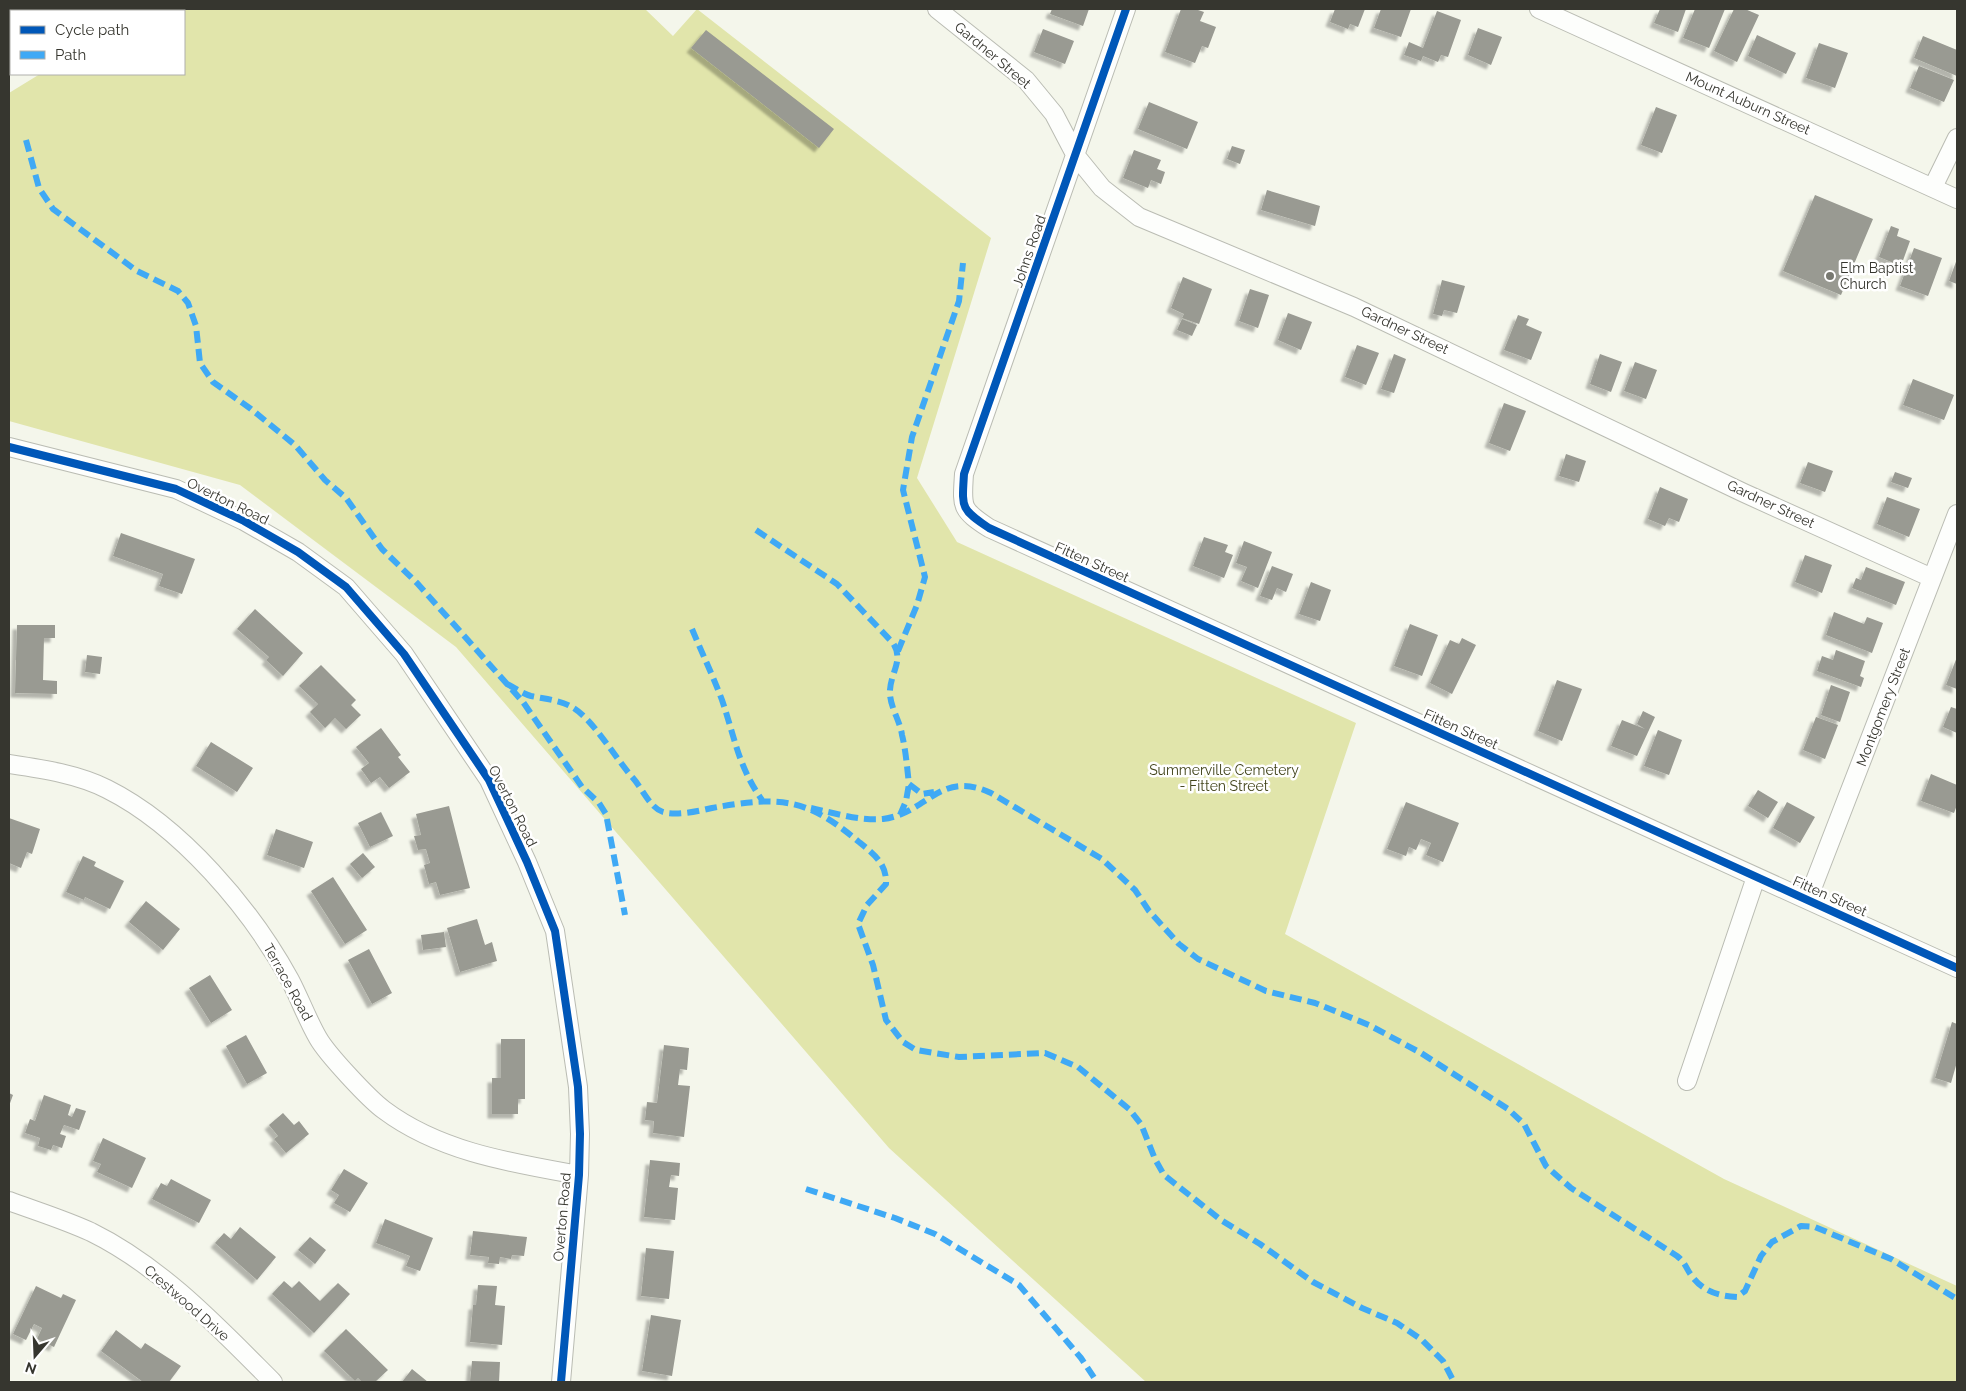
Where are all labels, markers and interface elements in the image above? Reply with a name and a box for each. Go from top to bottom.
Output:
legend [10,10,185,75]
street label: Gardner Street [952,19,1035,92]
text: Cycle path [55,21,129,39]
text: Path [55,46,86,64]
street label: Mount Auburn Street [1683,68,1813,138]
street label: Johns Road [1009,213,1049,289]
place label: Elm Baptist Church [1840,260,1914,292]
marker: Elm Baptist Church [1824,270,1836,282]
street label: Gardner Street [1359,303,1451,357]
street label: Overton Road [184,474,272,528]
street label: Gardner Street [1725,477,1817,531]
street label: Fitten Street [1053,539,1132,586]
street label: Montgomery Street [1853,645,1913,769]
street label: Fitten Street [1422,706,1501,753]
park label: Summerville Cemetery - Fitten Street [1149,762,1299,794]
street label: Overton Road [486,763,540,849]
street label: Fitten Street [1791,873,1870,920]
street label: Terrace Road [260,941,316,1023]
street label: Overton Road [550,1172,574,1262]
street label: Crestwood Drive [141,1262,233,1344]
north arrow [10,1331,60,1381]
text: N [23,1359,38,1378]

